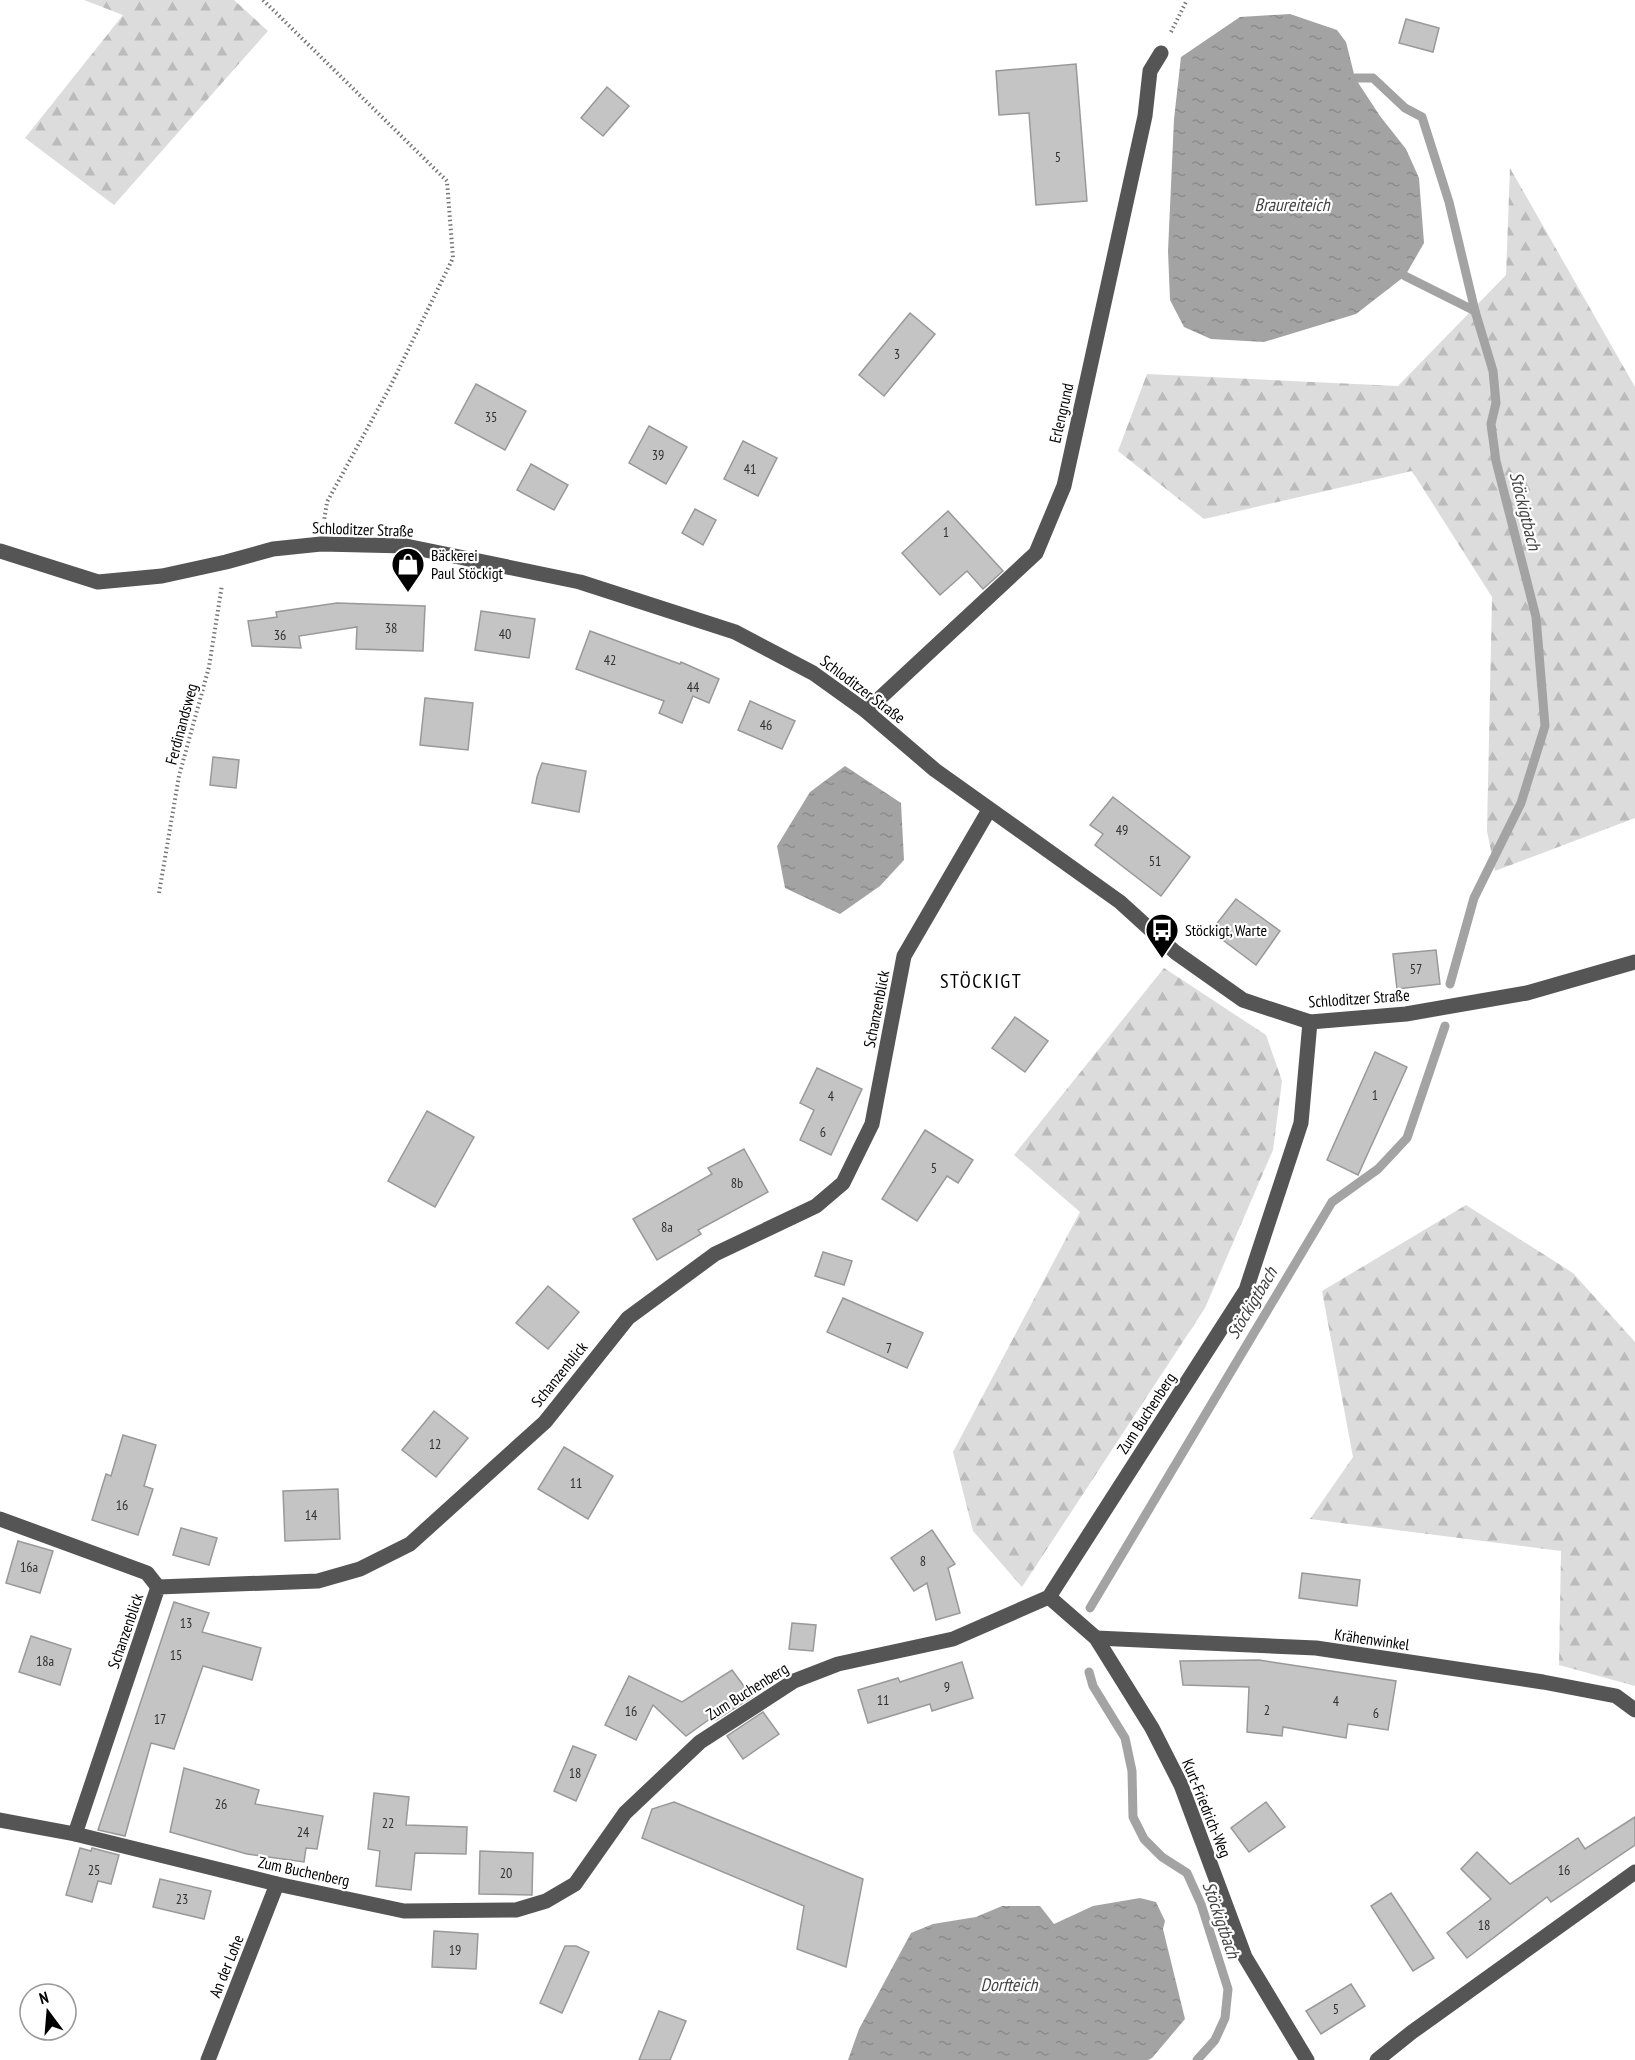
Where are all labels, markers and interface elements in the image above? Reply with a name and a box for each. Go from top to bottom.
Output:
house number: 5 [1055,148,1061,166]
water label: Braureiteich [1254,193,1331,216]
house number: 3 [894,345,900,363]
street label: Erlengrund [1044,381,1078,445]
house number: 35 [485,408,497,426]
house number: 39 [652,446,664,464]
house number: 41 [744,460,756,478]
water label: Stöckigtbach [1505,469,1547,553]
street label: Schloditzer Straße [312,517,414,541]
house number: 1 [943,523,949,541]
place label: Bäckerei Paul Stöckigt [431,545,504,583]
shop icon: Bäckerei Paul Stöckigt [390,546,426,593]
house number: 38 [385,619,397,637]
house number: 40 [499,625,511,643]
house number: 36 [274,626,286,644]
street label: Schloditzer Straße [816,650,910,728]
house number: 42 [604,651,616,669]
house number: 44 [687,678,700,696]
street label: Ferdinandsweg [161,681,201,767]
house number: 46 [760,716,772,734]
house number: 49 [1116,821,1128,839]
house number: 51 [1149,852,1161,870]
bus stop icon: Stöckigt, Warte [1144,912,1180,959]
place label: Stöckigt, Warte [1185,920,1267,940]
house number: 57 [1410,960,1422,978]
street label: Schanzenblick [859,968,893,1049]
district label: STÖCKIGT [940,968,1022,994]
street label: Schloditzer Straße [1308,984,1410,1012]
house number: 1 [1372,1086,1378,1104]
house number: 4 [828,1087,835,1105]
house number: 6 [820,1123,826,1141]
house number: 5 [931,1159,937,1177]
house number: 8b [731,1174,743,1192]
house number: 8a [661,1218,673,1236]
water label: Stöckigtbach [1221,1262,1282,1343]
street label: Schanzenblick [527,1337,592,1411]
house number: 7 [886,1339,892,1357]
street label: Zum Buchenberg [1112,1368,1180,1458]
house number: 12 [429,1435,441,1453]
house number: 11 [570,1474,582,1492]
house number: 16 [116,1496,128,1514]
house number: 14 [305,1506,318,1524]
house number: 8 [920,1552,926,1570]
house number: 16a [20,1558,38,1576]
street label: Schanzenblick [103,1590,147,1671]
house number: 13 [180,1614,192,1632]
street label: Krähenwinkel [1333,1624,1411,1654]
house number: 15 [170,1646,182,1664]
house number: 18a [36,1652,54,1670]
street label: Zum Buchenberg [702,1658,792,1724]
house number: 9 [944,1678,950,1696]
house number: 11 [877,1691,889,1709]
house number: 4 [1333,1692,1340,1710]
house number: 2 [1264,1701,1270,1719]
house number: 16 [625,1702,637,1720]
house number: 6 [1373,1704,1379,1722]
house number: 17 [154,1710,166,1728]
street label: Kurt-Friedrich-Weg [1178,1756,1236,1860]
house number: 18 [569,1764,581,1782]
house number: 26 [215,1795,227,1813]
house number: 22 [382,1814,394,1832]
house number: 24 [297,1823,310,1841]
street label: Zum Buchenberg [256,1852,352,1890]
house number: 25 [88,1861,100,1879]
house number: 16 [1558,1861,1570,1879]
house number: 20 [500,1864,512,1882]
water label: Stöckigtbach [1198,1878,1246,1962]
house number: 23 [176,1890,188,1908]
house number: 18 [1478,1916,1490,1934]
street label: An der Lohe [204,1932,248,2000]
house number: 19 [449,1941,461,1959]
water label: Dorfteich [980,1973,1039,1996]
north arrow [18,1982,78,2042]
text: N [37,1987,51,2008]
house number: 5 [1333,2000,1339,2018]

